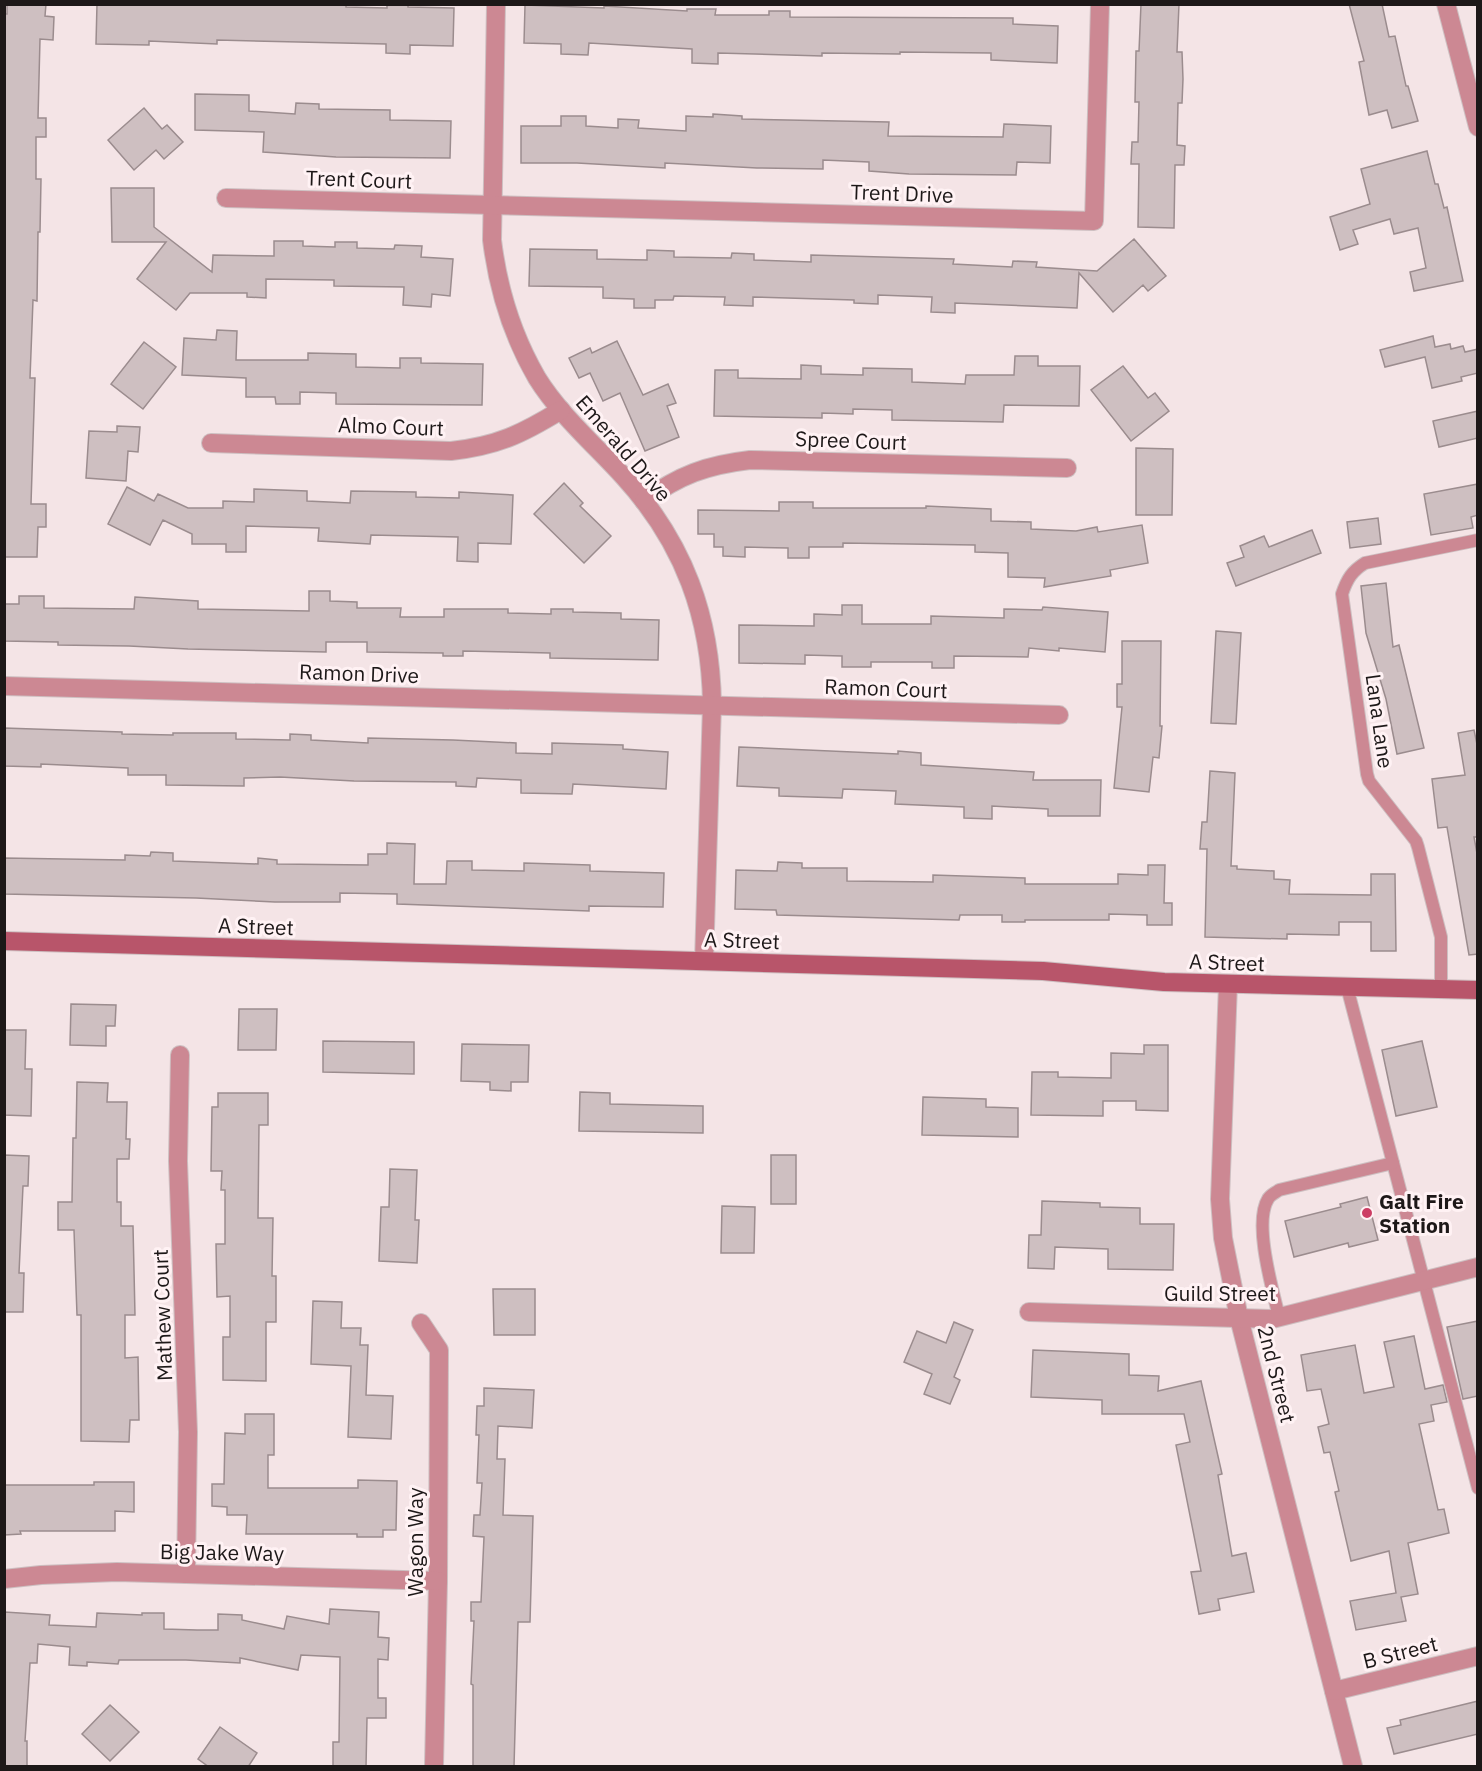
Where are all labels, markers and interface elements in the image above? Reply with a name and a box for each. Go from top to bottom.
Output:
street label: Trent Court [305,163,413,195]
street label: Trent Drive [850,177,954,209]
street label: Emerald Drive [570,389,678,507]
street label: Almo Court [337,410,445,442]
street label: Spree Court [795,424,907,456]
street label: Ramon Drive [298,657,420,689]
street label: Ramon Court [824,672,948,704]
street label: Lana Lane [1360,672,1400,770]
street label: A Street [218,911,294,941]
street label: A Street [704,925,780,955]
street label: A Street [1189,947,1265,977]
place label: Galt Fire Station [1379,1187,1464,1239]
marker: Galt Fire Station [1360,1206,1374,1220]
street label: Mathew Court [146,1249,178,1381]
street label: Guild Street [1164,1279,1276,1307]
street label: 2nd Street [1251,1322,1303,1426]
street label: Wagon Way [401,1487,429,1597]
street label: Big Jake Way [160,1537,285,1567]
street label: B Street [1360,1629,1440,1675]

